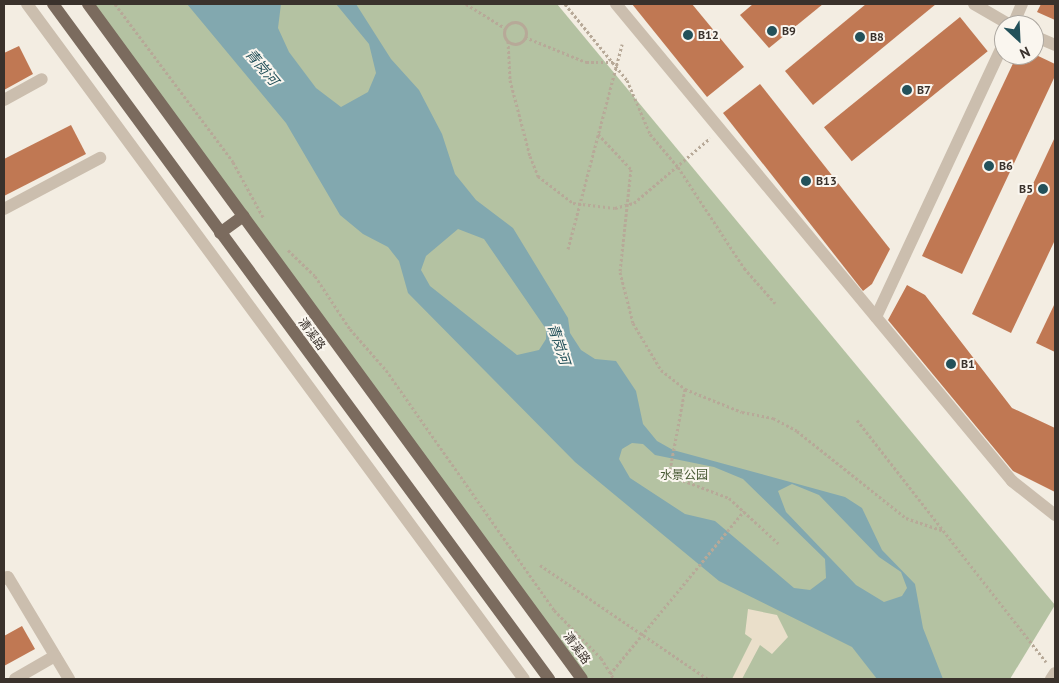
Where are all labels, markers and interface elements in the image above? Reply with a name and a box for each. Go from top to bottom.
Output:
north arrow [994,15,1044,65]
place label: B9 [782,24,796,38]
marker: B9 [766,25,778,37]
place label: B12 [698,28,719,42]
marker: B12 [682,29,694,41]
place label: B8 [870,30,884,44]
marker: B8 [854,31,866,43]
text: N [1017,43,1033,63]
water label: 青岗河 [242,46,282,88]
place label: B7 [917,83,931,97]
marker: B7 [901,84,913,96]
place label: B6 [999,159,1013,173]
marker: B6 [983,160,995,172]
place label: B13 [816,174,837,188]
marker: B13 [800,175,812,187]
place label: B5 [1019,182,1033,196]
marker: B5 [1037,183,1049,195]
street label: 清溪路 [296,315,328,353]
water label: 青岗河 [545,321,573,367]
place label: B1 [961,357,975,371]
marker: B1 [945,358,957,370]
park label: 水景公园 [660,468,708,482]
street label: 清溪路 [561,629,593,667]

